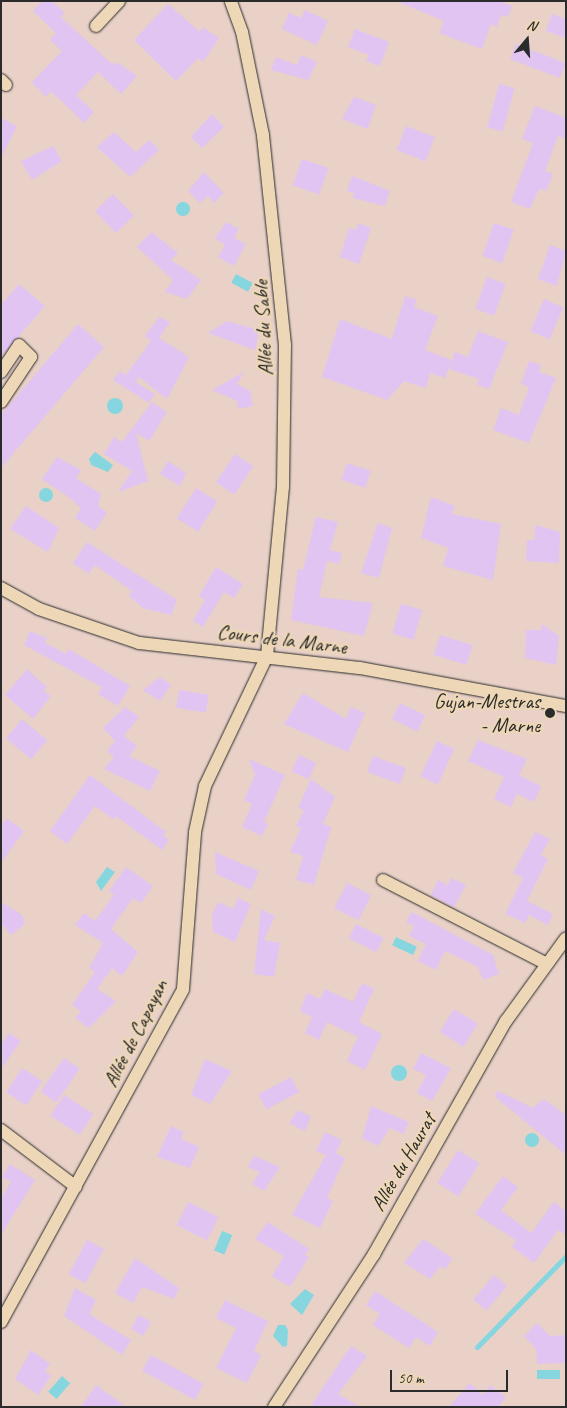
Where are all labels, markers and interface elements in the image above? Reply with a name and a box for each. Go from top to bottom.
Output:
north arrow [502,15,552,65]
text: N [525,16,539,35]
street label: Allée du Sable [248,279,278,377]
street label: Cours de la Marne [215,619,349,659]
place label: Gujan-Mestras - Marne [434,688,540,738]
marker: Gujan-Mestras - Marne [544,707,556,719]
street label: Allée de Capayan [97,975,173,1091]
street label: Allée du Haurat [365,1108,441,1216]
scale bar [392,1360,510,1392]
text: 50 m [398,1369,424,1388]

